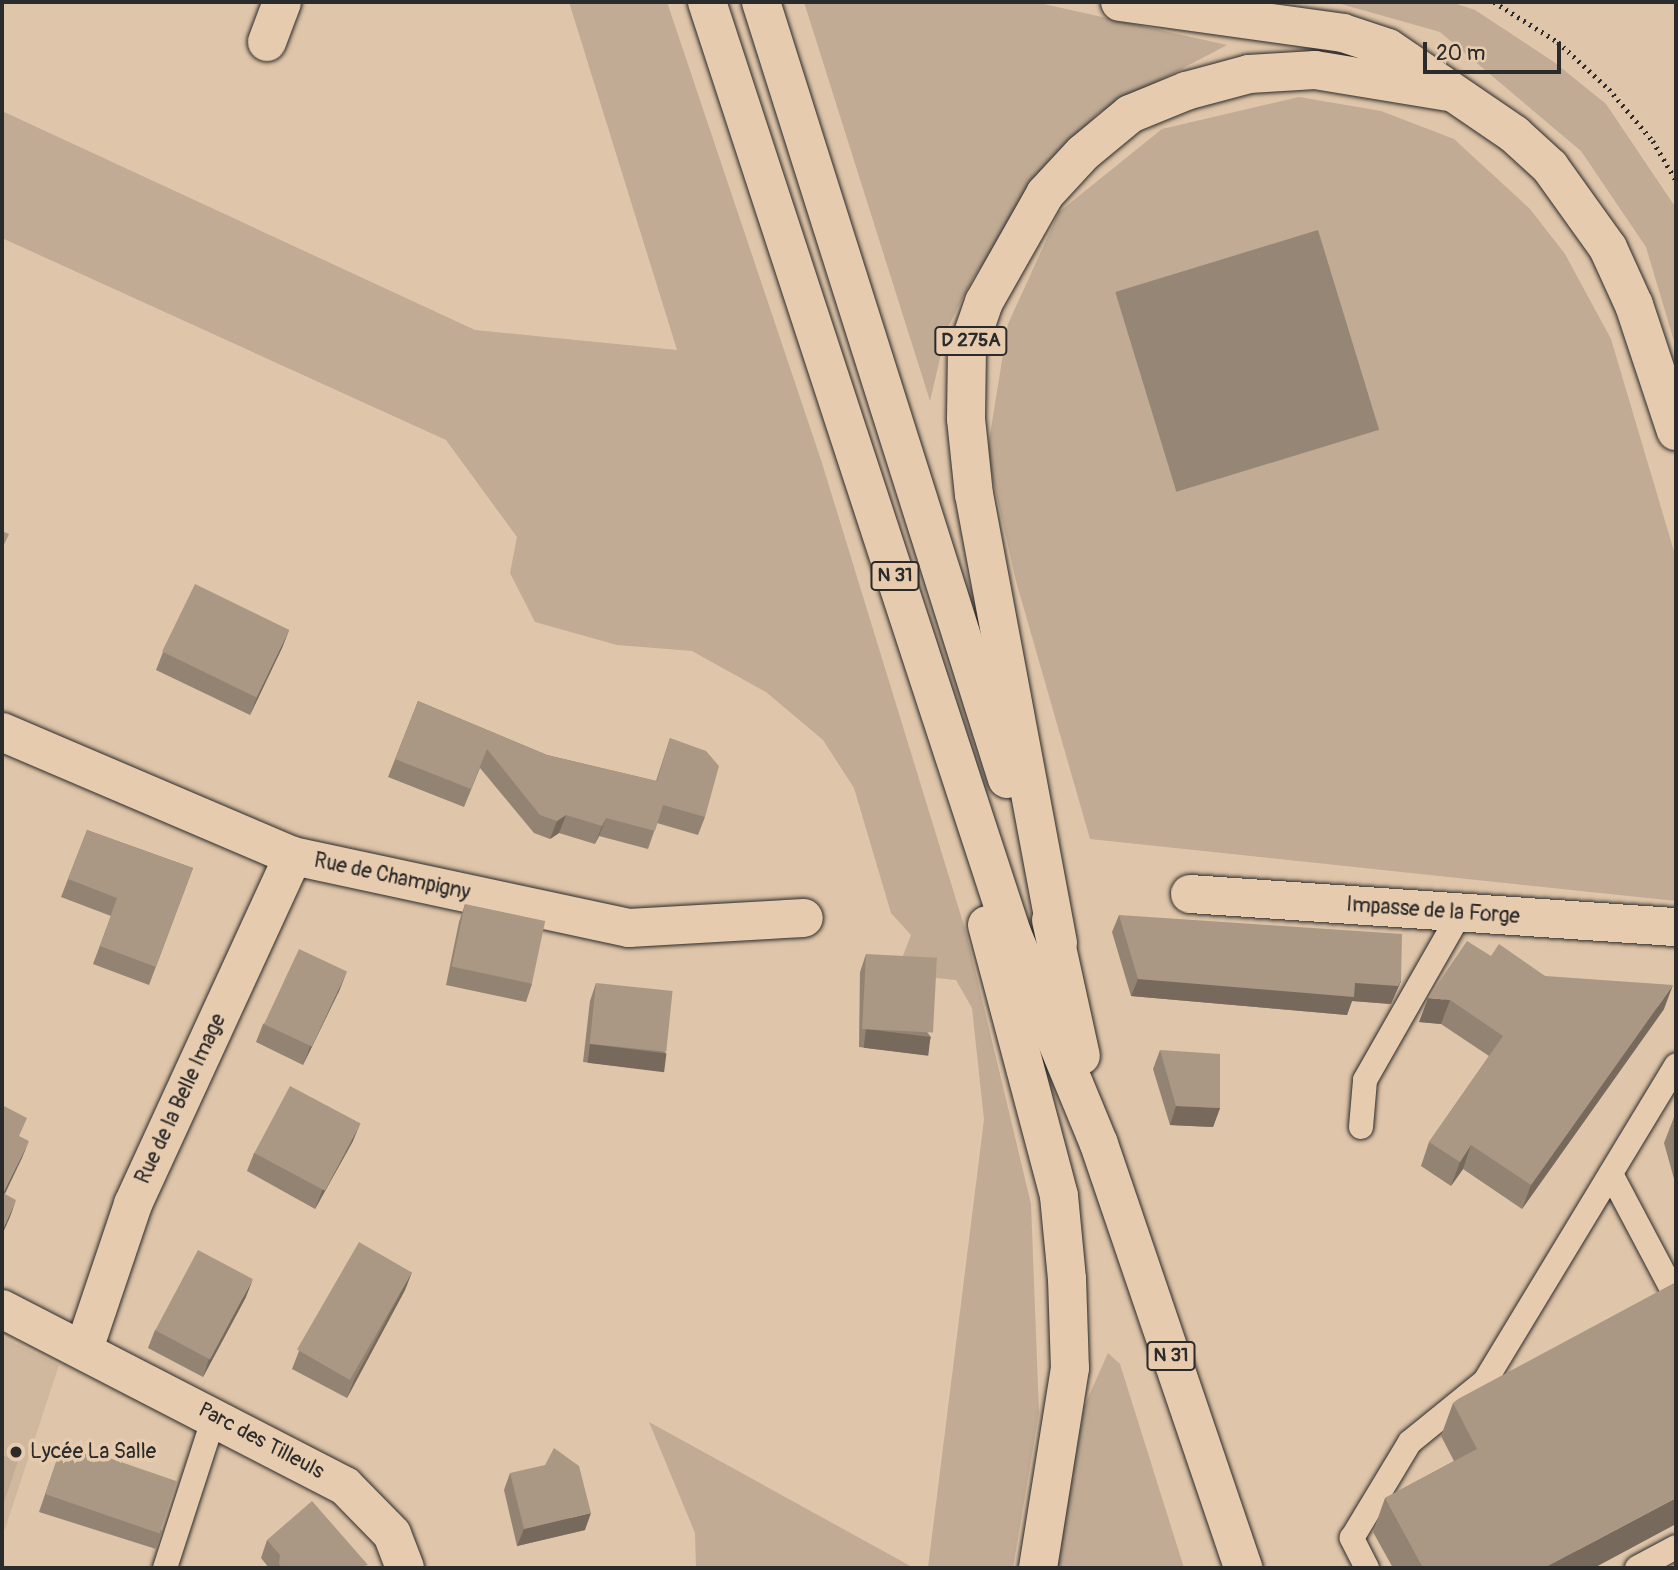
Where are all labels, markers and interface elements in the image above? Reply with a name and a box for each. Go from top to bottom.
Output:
scale bar [1426,28,1564,72]
text: 20 m [1436,40,1485,67]
road number: D 275A [934,326,1008,356]
road number: N 31 [870,561,920,592]
street label: Rue de Champigny [312,848,472,906]
street label: Impasse de la Forge [1345,892,1521,930]
street label: Rue de la Belle Image [131,1010,231,1188]
road number: N 31 [1146,1340,1196,1372]
street label: Parc des Tilleuls [194,1397,328,1485]
place label: Lycée La Salle [30,1439,156,1465]
marker: Lycée La Salle [8,1444,24,1460]

